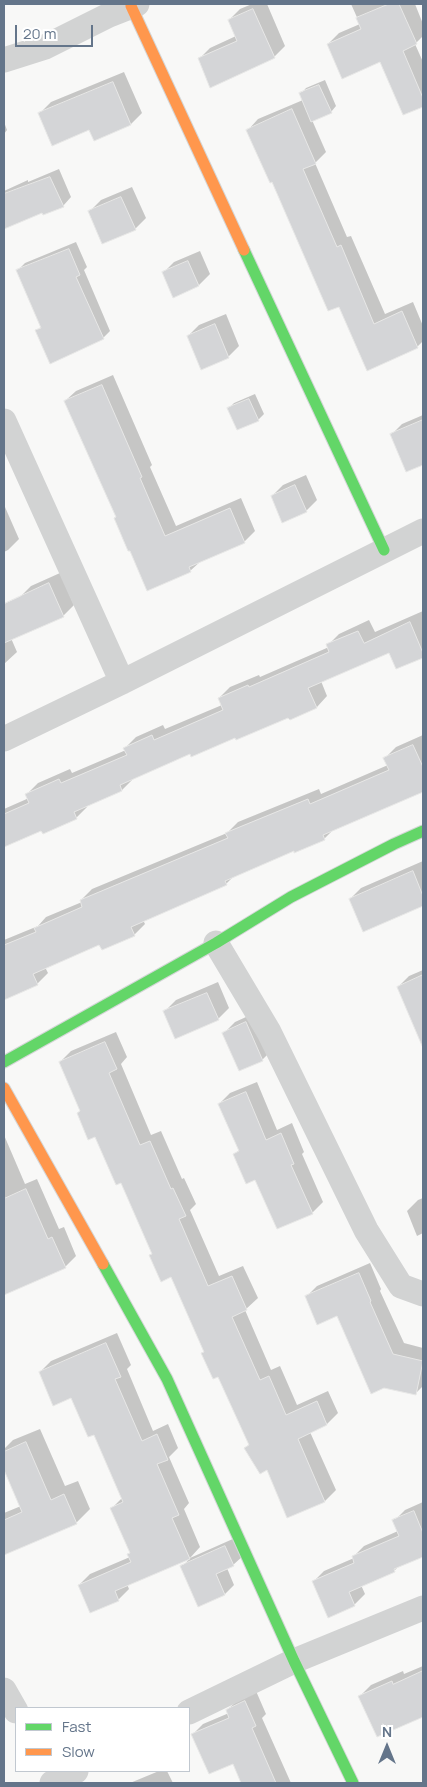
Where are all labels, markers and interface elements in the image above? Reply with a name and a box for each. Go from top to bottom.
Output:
scale bar [18,15,95,47]
text: 20 m [23,23,56,44]
legend [15,1707,190,1772]
text: Fast [62,1716,91,1737]
north arrow [362,1722,412,1772]
text: N [382,1722,392,1741]
text: Slow [62,1741,95,1762]

